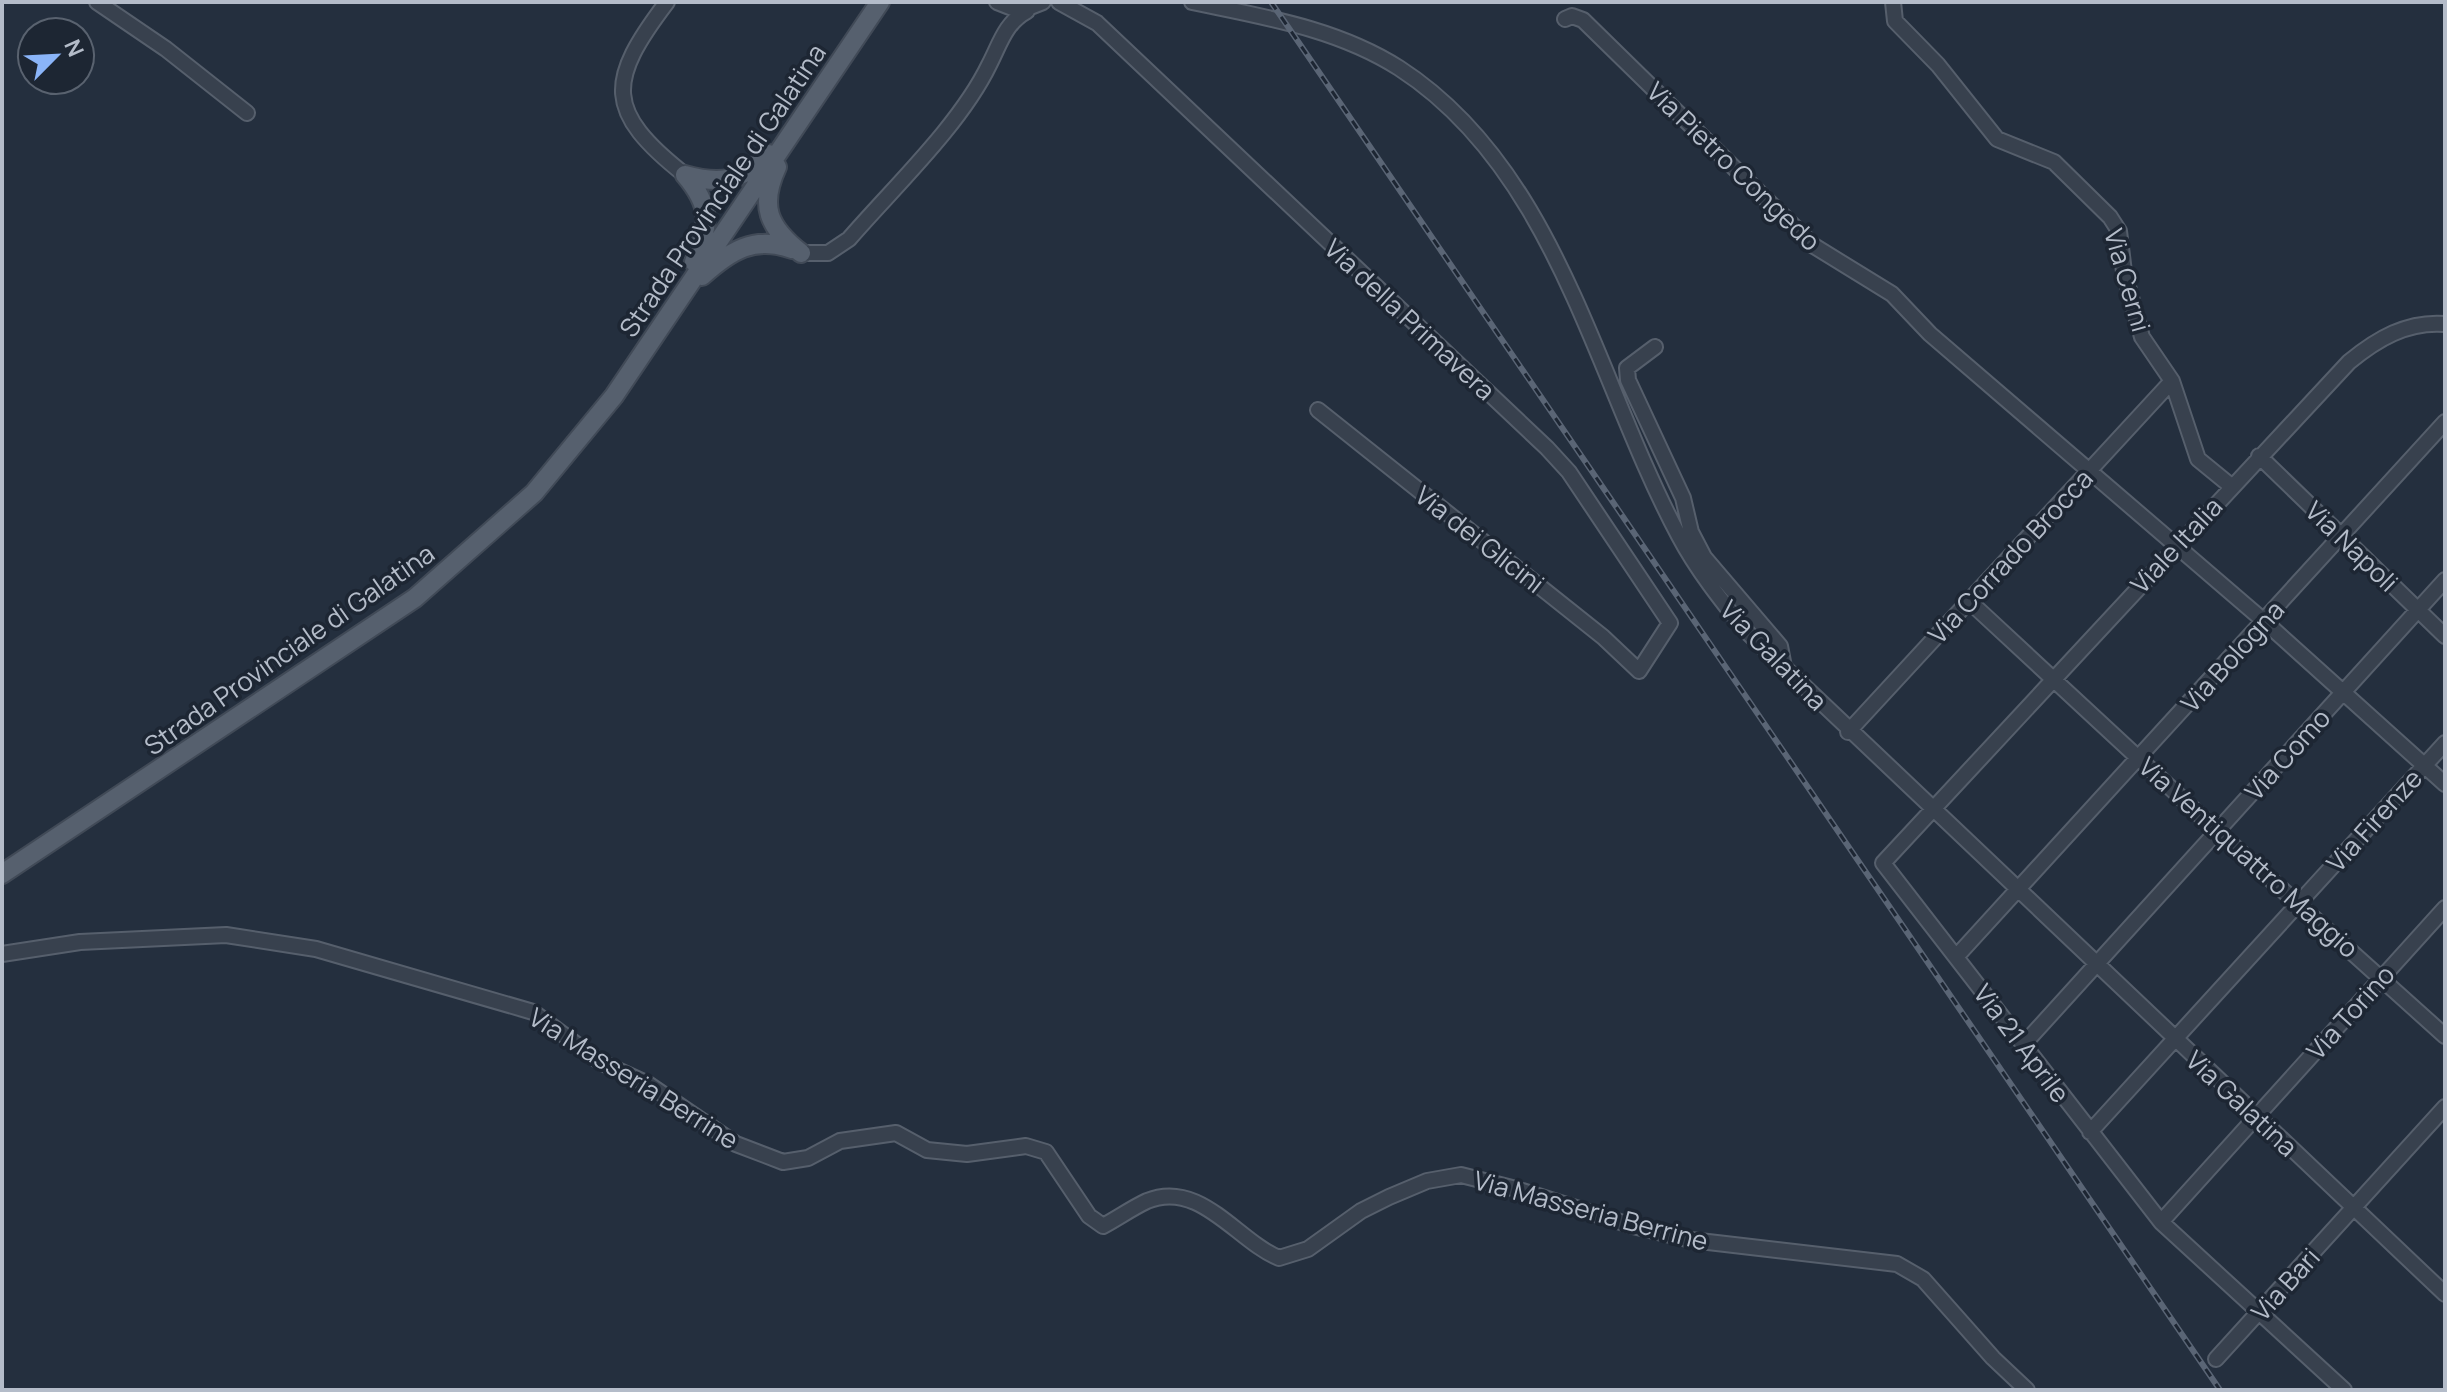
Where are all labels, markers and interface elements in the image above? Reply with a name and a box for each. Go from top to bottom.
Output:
north arrow [16,16,96,96]
text: N [57,35,91,61]
street label: Strada Provinciale di Galatina [610,36,834,344]
street label: Via Pietro Congedo [1639,74,1829,258]
street label: Via Cerni [2096,224,2160,336]
street label: Via della Primavera [1317,230,1503,408]
street label: Via Corrado Brocca [1920,461,2100,651]
street label: Via dei Glicini [1408,477,1552,601]
street label: Viale Italia [2122,489,2230,601]
street label: Via Napoli [2298,493,2406,599]
street label: Strada Provinciale di Galatina [137,535,441,763]
street label: Via Galatina [1712,592,1836,718]
street label: Via Bologna [2172,592,2292,720]
street label: Via Como [2236,700,2338,808]
street label: Via Ventiquattro Maggio [2131,748,2367,966]
street label: Via Firenze [2318,761,2430,879]
street label: Via Torino [2298,957,2402,1067]
street label: Via 21 Aprile [1966,976,2078,1110]
street label: Via Masseria Berrine [522,999,746,1157]
street label: Via Galatina [2178,1042,2306,1164]
street label: Via Masseria Berrine [1470,1161,1712,1259]
street label: Via Bari [2243,1240,2327,1328]

